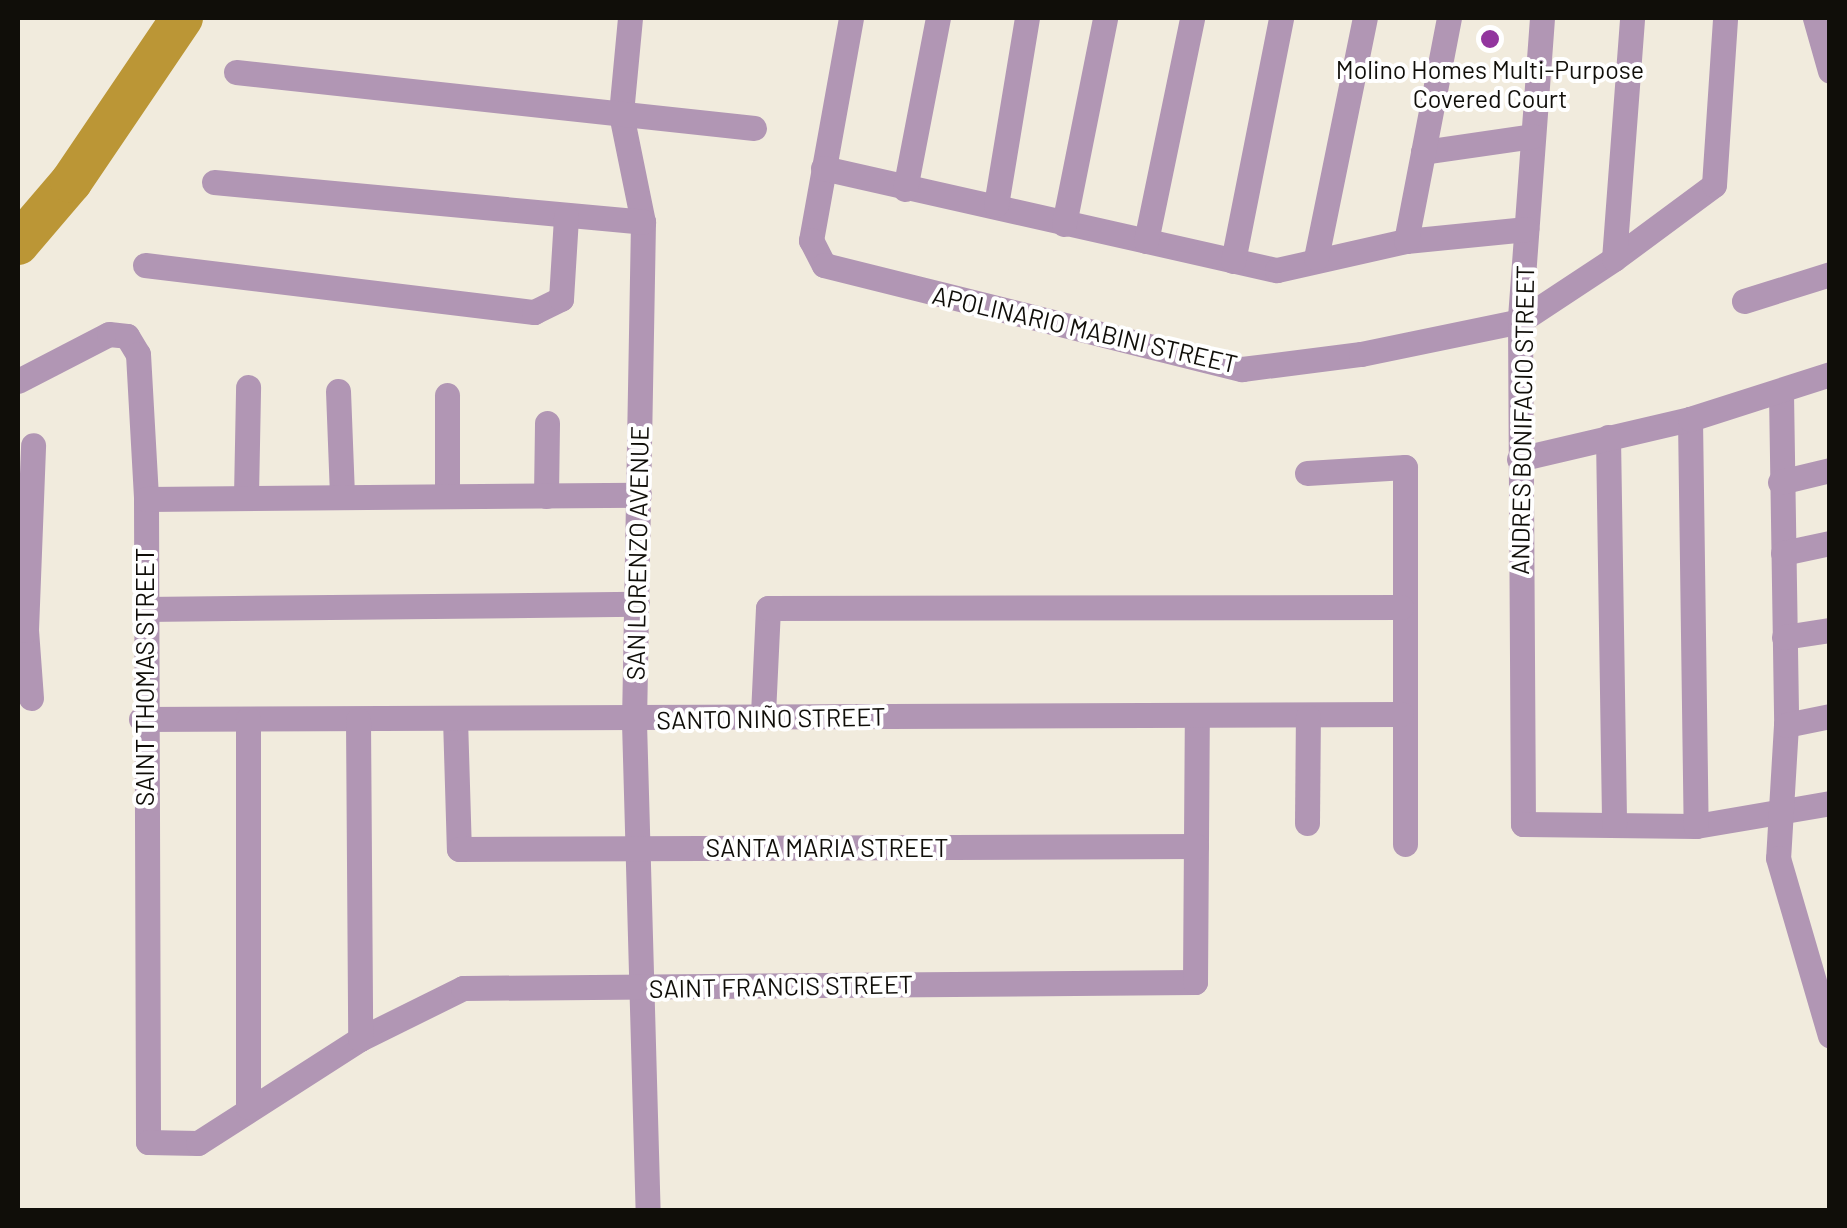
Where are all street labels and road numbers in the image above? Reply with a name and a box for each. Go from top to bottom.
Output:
street label: ANDRES BONIFACIO STREET [1504,265,1540,575]
street label: APOLINARIO MABINI STREET [930,279,1240,379]
street label: SAN LORENZO AVENUE [620,425,654,681]
street label: SAINT THOMAS STREET [129,548,159,806]
street label: SANTO NIÑO STREET [656,701,886,735]
street label: SANTA MARIA STREET [706,832,948,862]
street label: SAINT FRANCIS STREET [649,969,913,1003]

